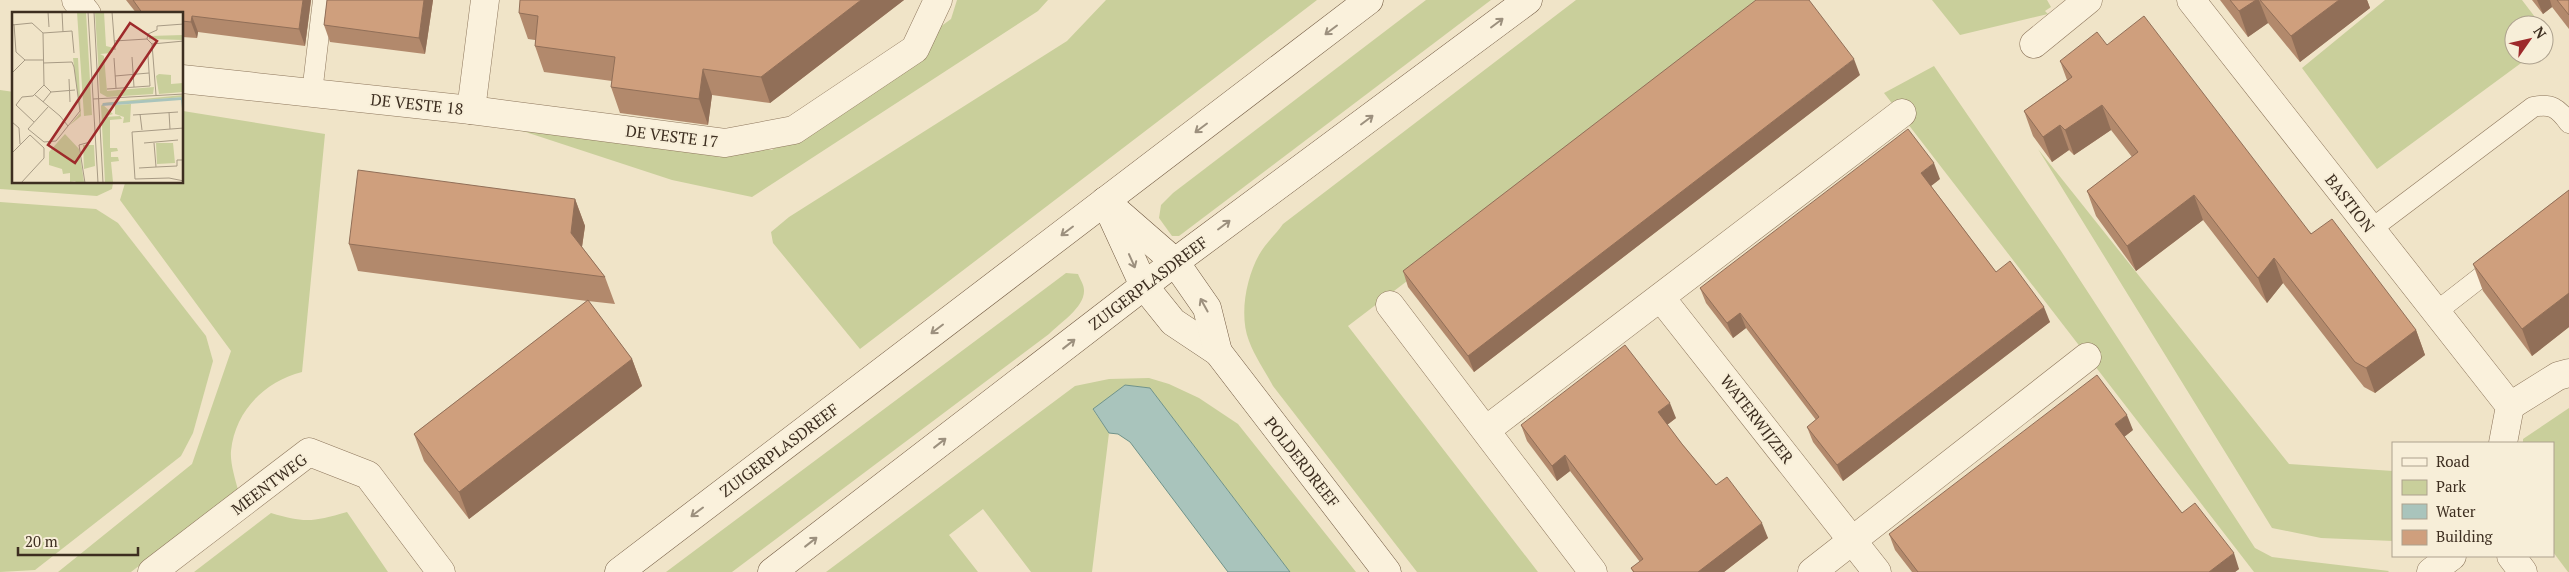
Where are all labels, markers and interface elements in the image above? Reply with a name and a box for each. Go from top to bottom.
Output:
inset map [12,12,184,184]
north arrow [2504,15,2554,65]
one-way arrow [1490,18,1504,28]
text: N [2529,23,2551,42]
one-way arrow [1325,24,1338,35]
street label: DE VESTE 18 [370,88,464,120]
one-way arrow [1360,115,1374,125]
street label: DE VESTE 17 [624,119,720,153]
one-way arrow [1194,123,1208,133]
street label: BASTION [2320,169,2380,237]
one-way arrow [1217,220,1230,231]
one-way arrow [1061,225,1074,236]
street label: ZUIGERPLASDREEF [1084,231,1212,335]
one-way arrow [1128,254,1138,269]
one-way arrow [1199,298,1209,313]
one-way arrow [930,324,944,334]
one-way arrow [1062,339,1075,350]
street label: WATERWIJZER [1715,370,1799,469]
street label: ZUIGERPLASDREEF [715,398,843,502]
street label: POLDERDREEF [1260,412,1344,512]
one-way arrow [933,438,947,448]
legend [2392,442,2554,557]
street label: MEENTWEG [227,448,311,520]
text: Road [2436,451,2469,471]
text: Park [2436,476,2466,496]
text: Water [2436,501,2476,521]
one-way arrow [691,507,704,518]
scale bar [18,524,138,556]
text: Building [2436,526,2494,546]
text: 20 m [25,531,58,551]
one-way arrow [804,537,817,548]

